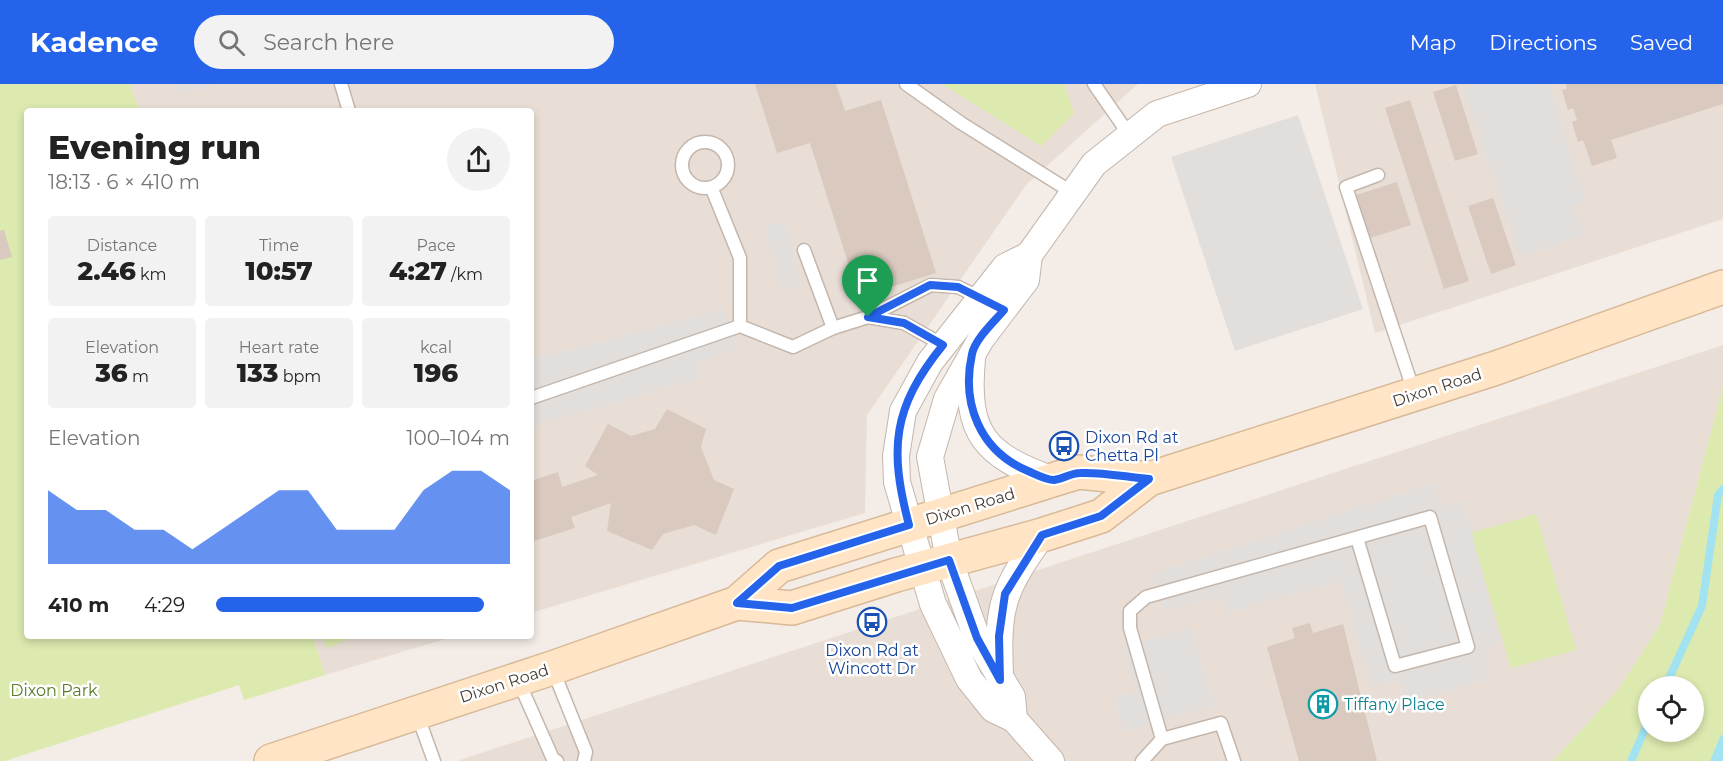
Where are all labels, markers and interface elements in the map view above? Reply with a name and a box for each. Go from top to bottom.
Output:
search box [194,15,614,69]
text: Kadence [30,25,158,59]
icon: search [215,26,248,59]
text: Search here [263,29,394,56]
text: Map [1410,30,1456,55]
text: Directions [1489,30,1597,55]
text: Saved [1630,30,1693,55]
text: Evening run [48,127,261,167]
button: share [447,128,510,191]
text: 18:13 · 6 × 410 m [48,170,200,194]
text: Distance [87,236,157,255]
text: Time [259,236,299,255]
text: Pace [416,236,456,255]
text: 2.46 [77,255,136,287]
text: 10:57 [245,255,313,287]
text: 4:27 [389,255,447,287]
pin [842,255,893,317]
icon: arrive [851,264,884,297]
text: km [136,265,167,284]
text: /km [447,265,483,284]
text: Elevation [85,338,159,357]
text: Heart rate [239,338,319,357]
text: kcal [420,338,452,357]
text: 36 [95,357,128,389]
text: 133 [237,357,278,389]
text: 196 [414,357,458,389]
street label: Dixon Road [1390,364,1484,411]
text: m [128,367,149,386]
text: bpm [278,367,321,386]
text: Elevation [48,426,140,450]
text: 100–104 m [406,426,510,450]
place label: Dixon Rd at Chetta Pl [1085,428,1179,465]
bus stop icon: Dixon Rd at Chetta Pl [1048,430,1080,462]
street label: Dixon Road [923,484,1017,529]
text: 410 m [48,593,109,617]
text: 4:29 [144,593,185,617]
bus stop icon: Dixon Rd at Wincott Dr [856,606,888,638]
place label: Dixon Rd at Wincott Dr [825,641,919,678]
street label: Dixon Road [457,660,551,707]
map controls [1638,676,1704,742]
button: locate [1638,676,1704,742]
park label: Dixon Park [10,681,98,700]
building icon: Tiffany Place [1307,688,1339,720]
place label: Tiffany Place [1344,695,1445,714]

